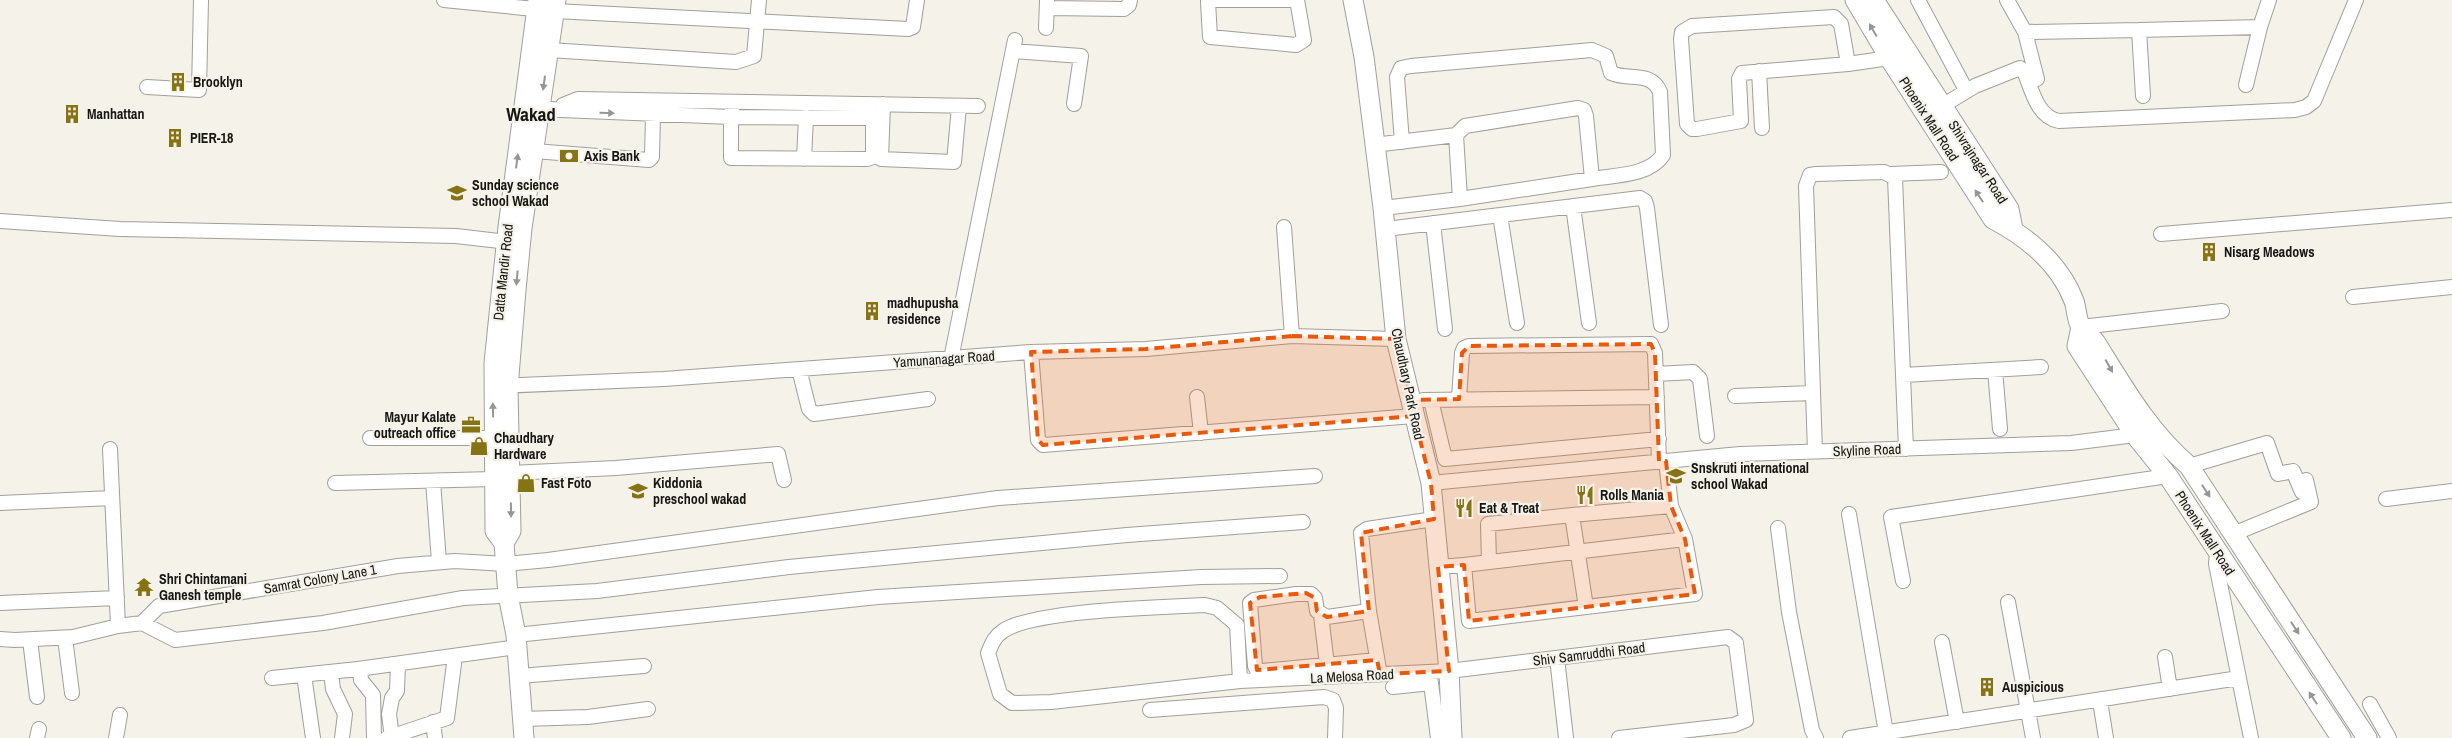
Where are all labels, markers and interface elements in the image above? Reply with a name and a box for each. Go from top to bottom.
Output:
one-way arrow [1868,23,1877,36]
building icon: Brooklyn [167,71,189,93]
place label: Brooklyn [193,73,243,91]
street label: Phoenix Mall Road [1895,73,1963,165]
one-way arrow [540,75,548,91]
district label: Wakad [506,101,556,127]
building icon: Manhattan [61,103,83,125]
place label: Manhattan [87,105,144,123]
one-way arrow [599,110,615,118]
street label: Shivrajnagar Road [1944,117,2012,207]
building icon: PIER-18 [164,127,186,149]
place label: PIER-18 [190,129,233,147]
bank icon: Axis Bank [558,145,580,167]
place label: Axis Bank [584,147,640,165]
one-way arrow [513,153,521,169]
place label: Sunday science school Wakad [472,176,559,210]
school or university icon: Sunday science school Wakad [446,182,468,204]
one-way arrow [1974,190,1983,203]
street label: Datta Mandir Road [489,223,517,321]
building icon: Nisarg Meadows [2198,241,2220,263]
place label: Nisarg Meadows [2224,243,2315,261]
one-way arrow [513,271,521,287]
place label: madhupusha residence [887,294,959,328]
building icon: madhupusha residence [861,300,883,322]
street label: Chaudhary Park Road [1387,327,1429,441]
street label: Yamunanagar Road [893,346,995,372]
one-way arrow [2105,358,2113,373]
one-way arrow [489,401,497,417]
place label: Mayur Kalate outreach office [374,408,456,442]
office icon: Mayur Kalate outreach office [460,414,482,436]
place label: Chaudhary Hardware [494,429,555,463]
shop icon: Chaudhary Hardware [468,435,490,457]
street label: Skyline Road [1833,440,1901,460]
place label: Snskruti international school Wakad [1691,459,1809,493]
school or university icon: Snskruti international school Wakad [1665,465,1687,487]
shop icon: Fast Foto [515,472,537,494]
place label: Fast Foto [541,474,592,492]
place label: Kiddonia preschool wakad [653,474,746,508]
school or university icon: Kiddonia preschool wakad [627,480,649,502]
restaurant icon: Rolls Mania [1574,484,1596,506]
one-way arrow [2201,485,2211,498]
place label: Rolls Mania [1600,486,1664,504]
street label: Phoenix Mall Road [2171,487,2239,579]
restaurant icon: Eat & Treat [1453,497,1475,519]
place label: Eat & Treat [1479,499,1539,517]
one-way arrow [507,503,515,519]
street label: Samrat Colony Lane 1 [262,560,378,598]
place label: Shri Chintamani Ganesh temple [159,570,247,604]
temple icon: Shri Chintamani Ganesh temple [133,576,155,598]
one-way arrow [2290,621,2299,634]
street label: Shiv Samruddhi Road [1532,638,1646,670]
street label: La Melosa Road [1310,665,1394,687]
building icon: Auspicious [1976,676,1998,698]
place label: Auspicious [2002,678,2064,696]
one-way arrow [2308,691,2318,705]

